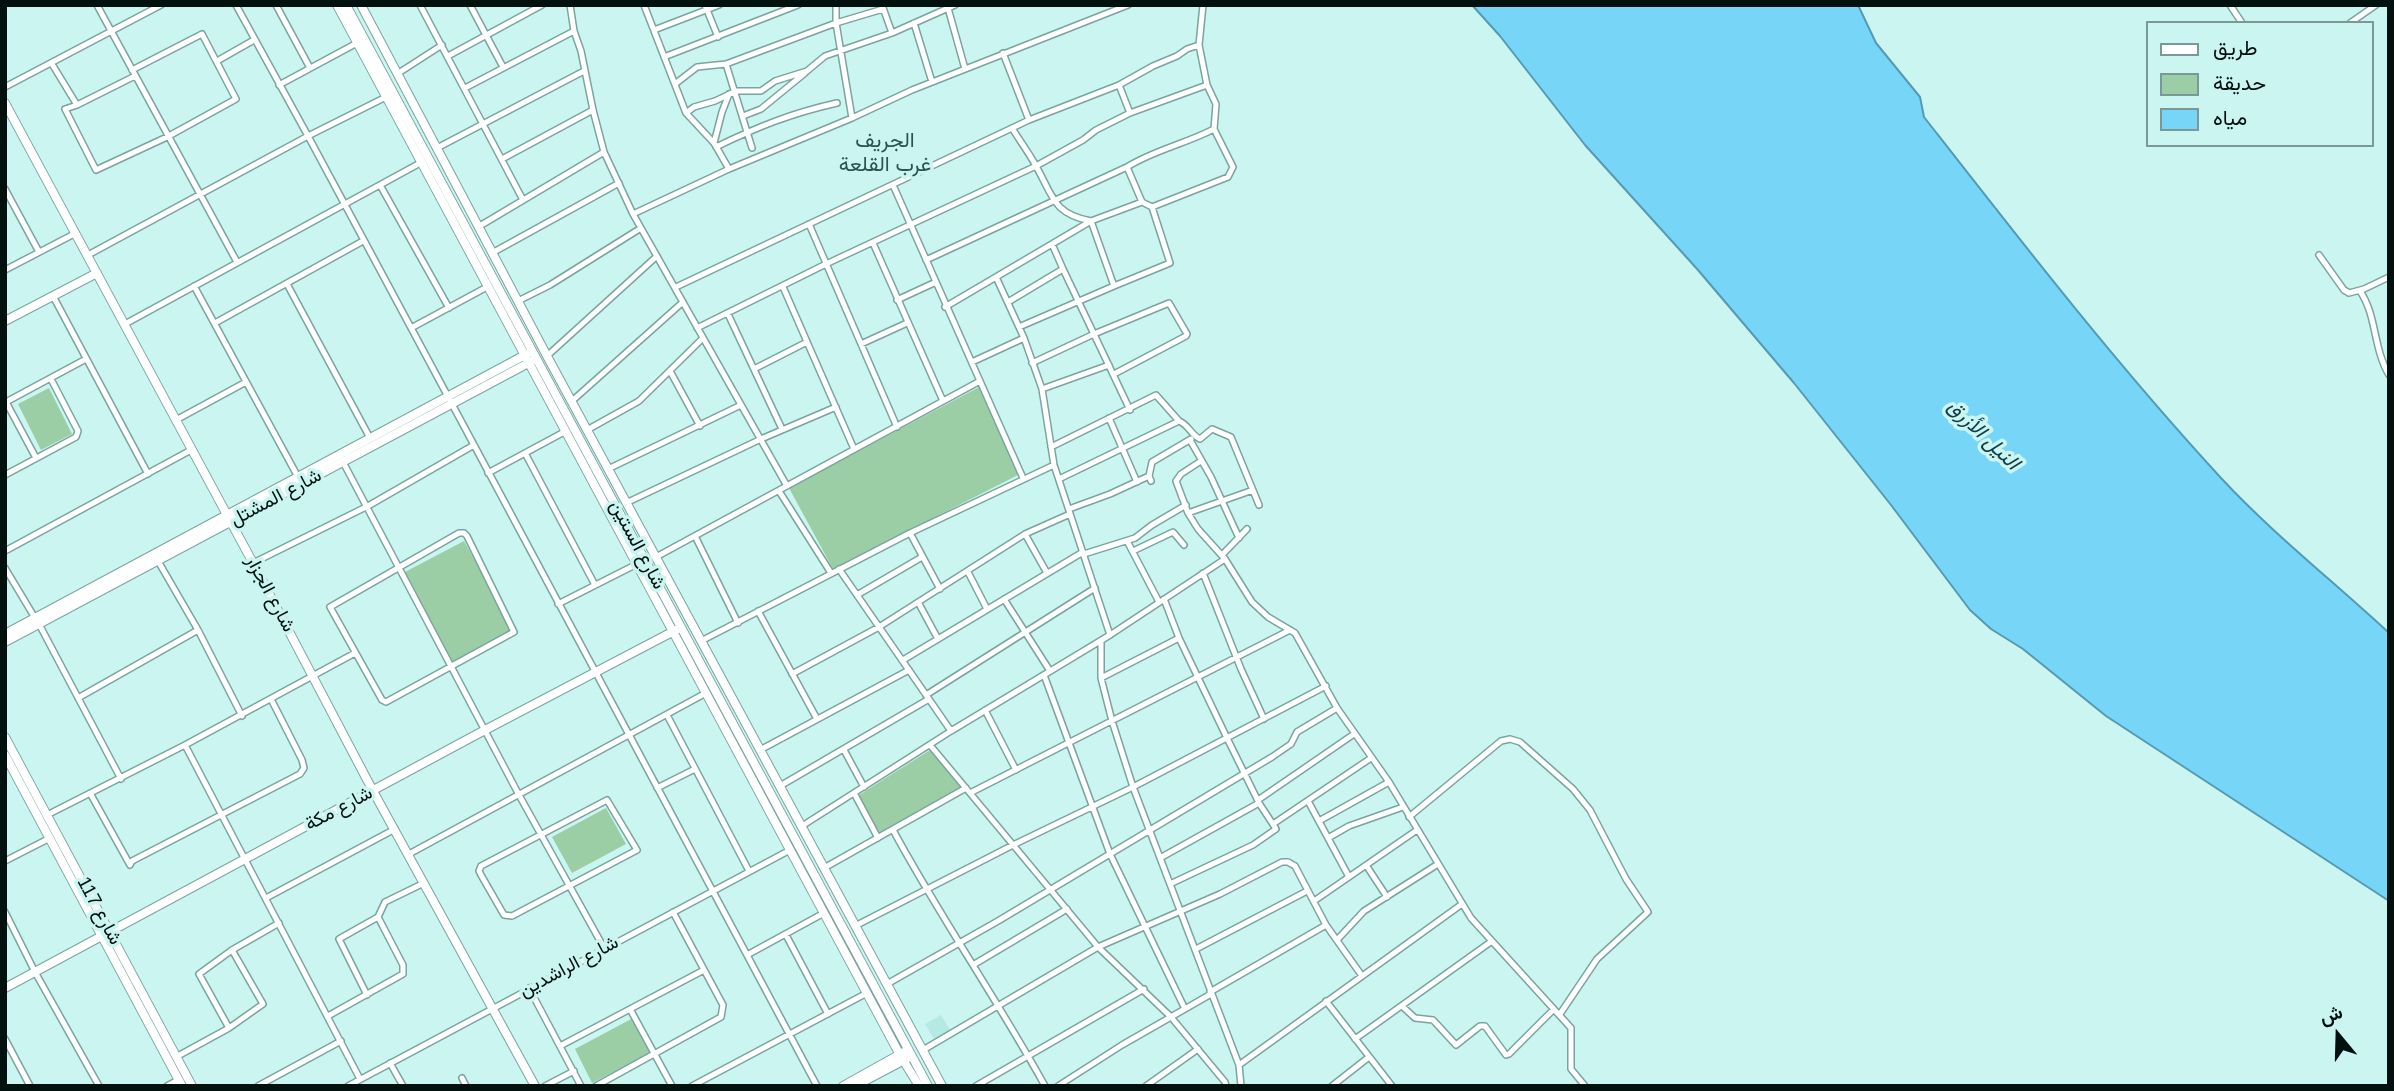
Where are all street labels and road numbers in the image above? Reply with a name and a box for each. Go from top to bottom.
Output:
street label: شارع المشتل [226,464,326,532]
street label: شارع الستين [604,497,670,593]
street label: شارع الجزار [240,552,300,636]
street label: شارع مكة [301,782,377,836]
street label: شارع 117 [72,873,126,949]
street label: شارع الراشدين [515,931,623,1003]

